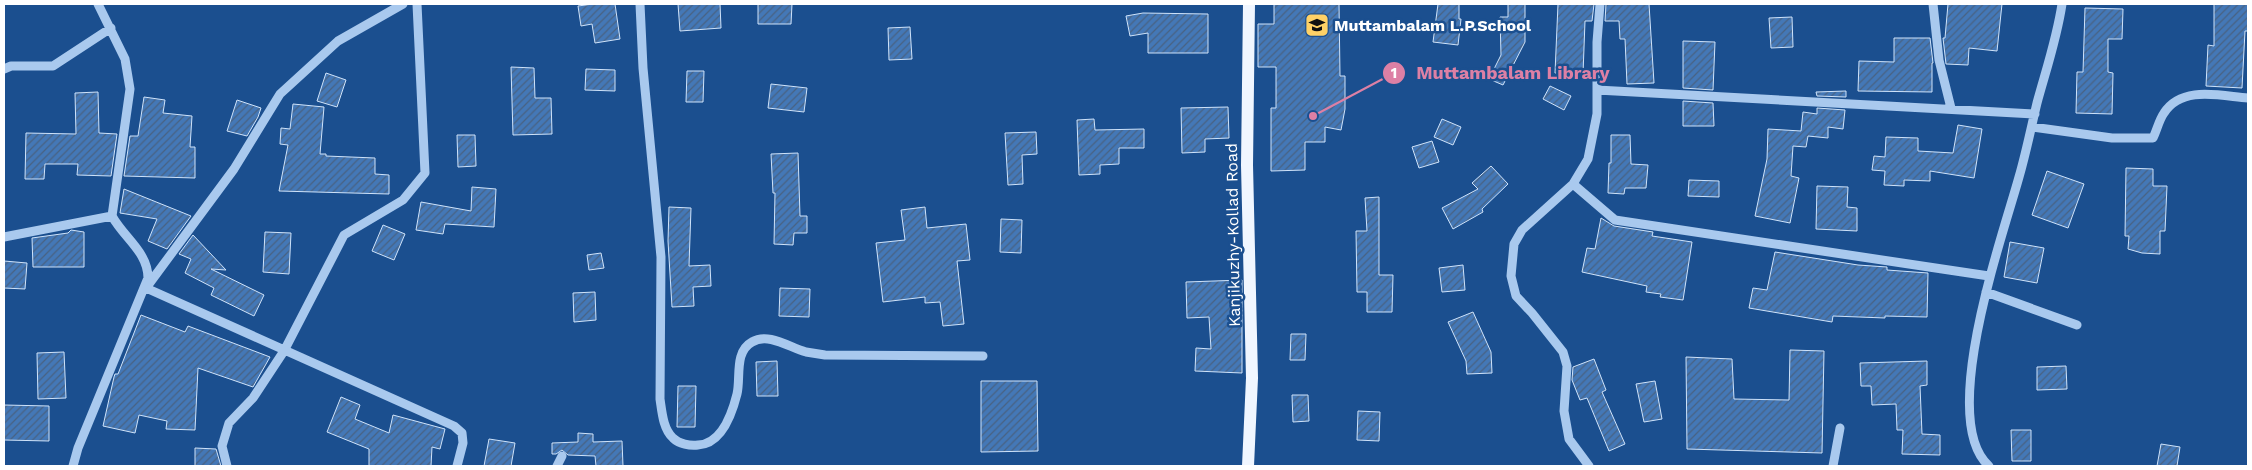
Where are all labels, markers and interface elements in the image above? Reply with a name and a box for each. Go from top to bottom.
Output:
school or university icon: Muttambalam L.P.School [1304,12,1330,38]
place label: Muttambalam L.P.School [1334,16,1532,35]
callout: Muttambalam Library [1381,56,1620,89]
text: Muttambalam Library [1416,62,1611,83]
text: 1 [1391,64,1397,82]
street label: Kanjikuzhy-Kollad Road [1222,143,1244,327]

